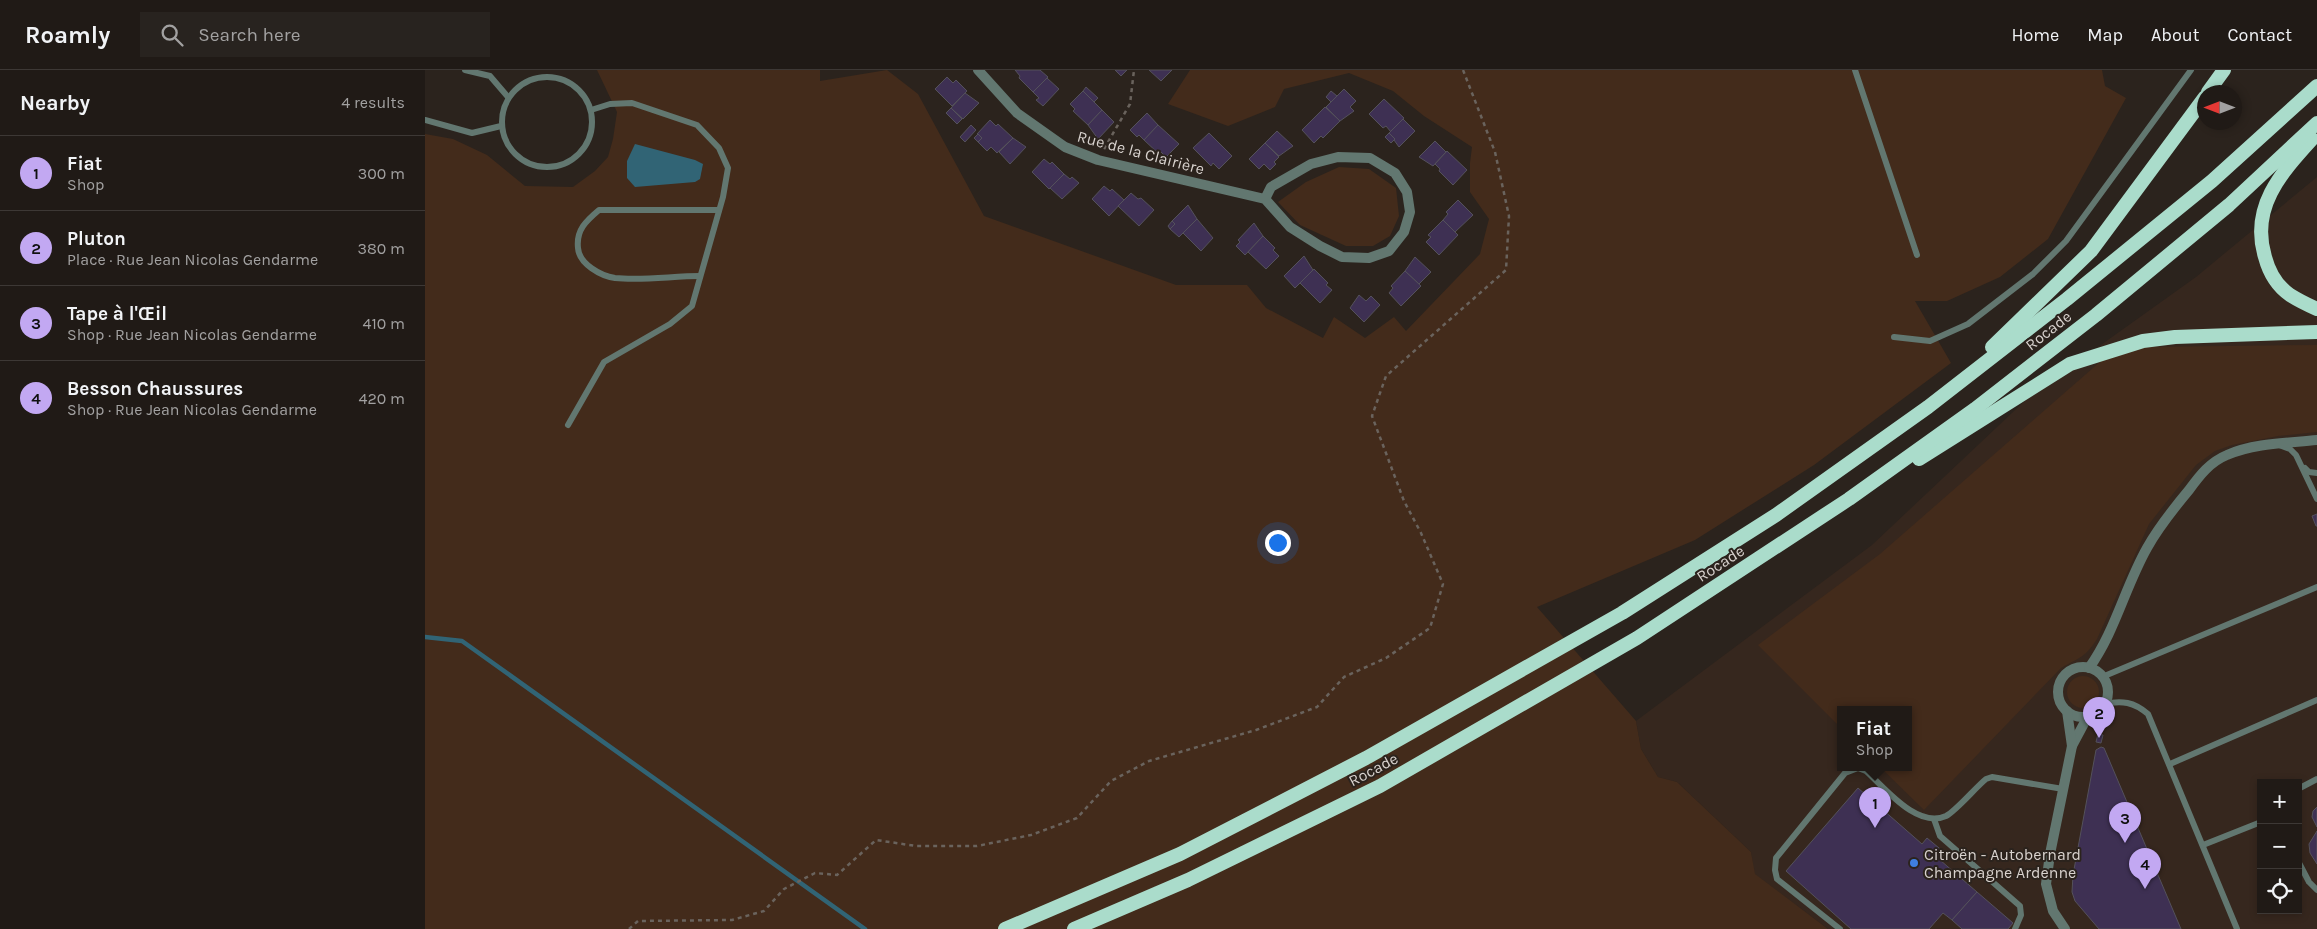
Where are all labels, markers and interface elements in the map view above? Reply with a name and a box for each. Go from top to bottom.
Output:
search box [140,12,490,57]
text: Roamly [25,21,110,49]
icon: search [158,21,186,49]
text: Search here [198,24,300,46]
text: Home [2011,24,2059,46]
text: Map [2087,24,2123,46]
text: About [2151,24,2200,46]
text: Contact [2228,24,2292,46]
north arrow [2197,85,2242,130]
text: Nearby [20,91,90,115]
text: 4 results [341,93,405,112]
street label: Rue de la Clairière [1075,126,1206,179]
text: Fiat [67,153,102,175]
text: 1 [33,164,39,183]
text: 300 m [358,164,405,183]
text: Shop [67,175,104,194]
text: Pluton [67,228,126,250]
text: 2 [31,239,41,258]
text: 380 m [357,239,405,258]
text: Place · Rue Jean Nicolas Gendarme [67,250,318,269]
text: Tape à l'Œil [67,303,167,325]
street label: Rocade [2021,306,2075,354]
text: 3 [31,314,41,333]
text: 410 m [363,314,405,333]
text: Shop · Rue Jean Nicolas Gendarme [67,325,317,344]
text: Besson Chaussures [67,378,243,400]
text: 4 [31,389,41,408]
text: 420 m [359,389,405,408]
text: Shop · Rue Jean Nicolas Gendarme [67,400,317,419]
your location [1265,530,1291,556]
street label: Rocade [1693,541,1748,586]
pin: 2 [2083,697,2115,738]
popup [1837,706,1912,771]
text: Fiat [1856,718,1891,740]
text: Shop [1856,740,1893,759]
street label: Rocade [1345,749,1401,790]
map controls [2257,779,2302,914]
button: + [2257,779,2302,824]
pin: 1 [1859,787,1891,828]
pin: 3 [2109,802,2141,843]
button: − [2257,824,2302,869]
place label: Citroën - Autobernard Champagne Ardenne [1924,845,2081,882]
pin: 4 [2129,848,2161,889]
marker: Citroën - Autobernard Champagne Ardenne [1908,857,1920,869]
button: locate [2257,869,2302,914]

